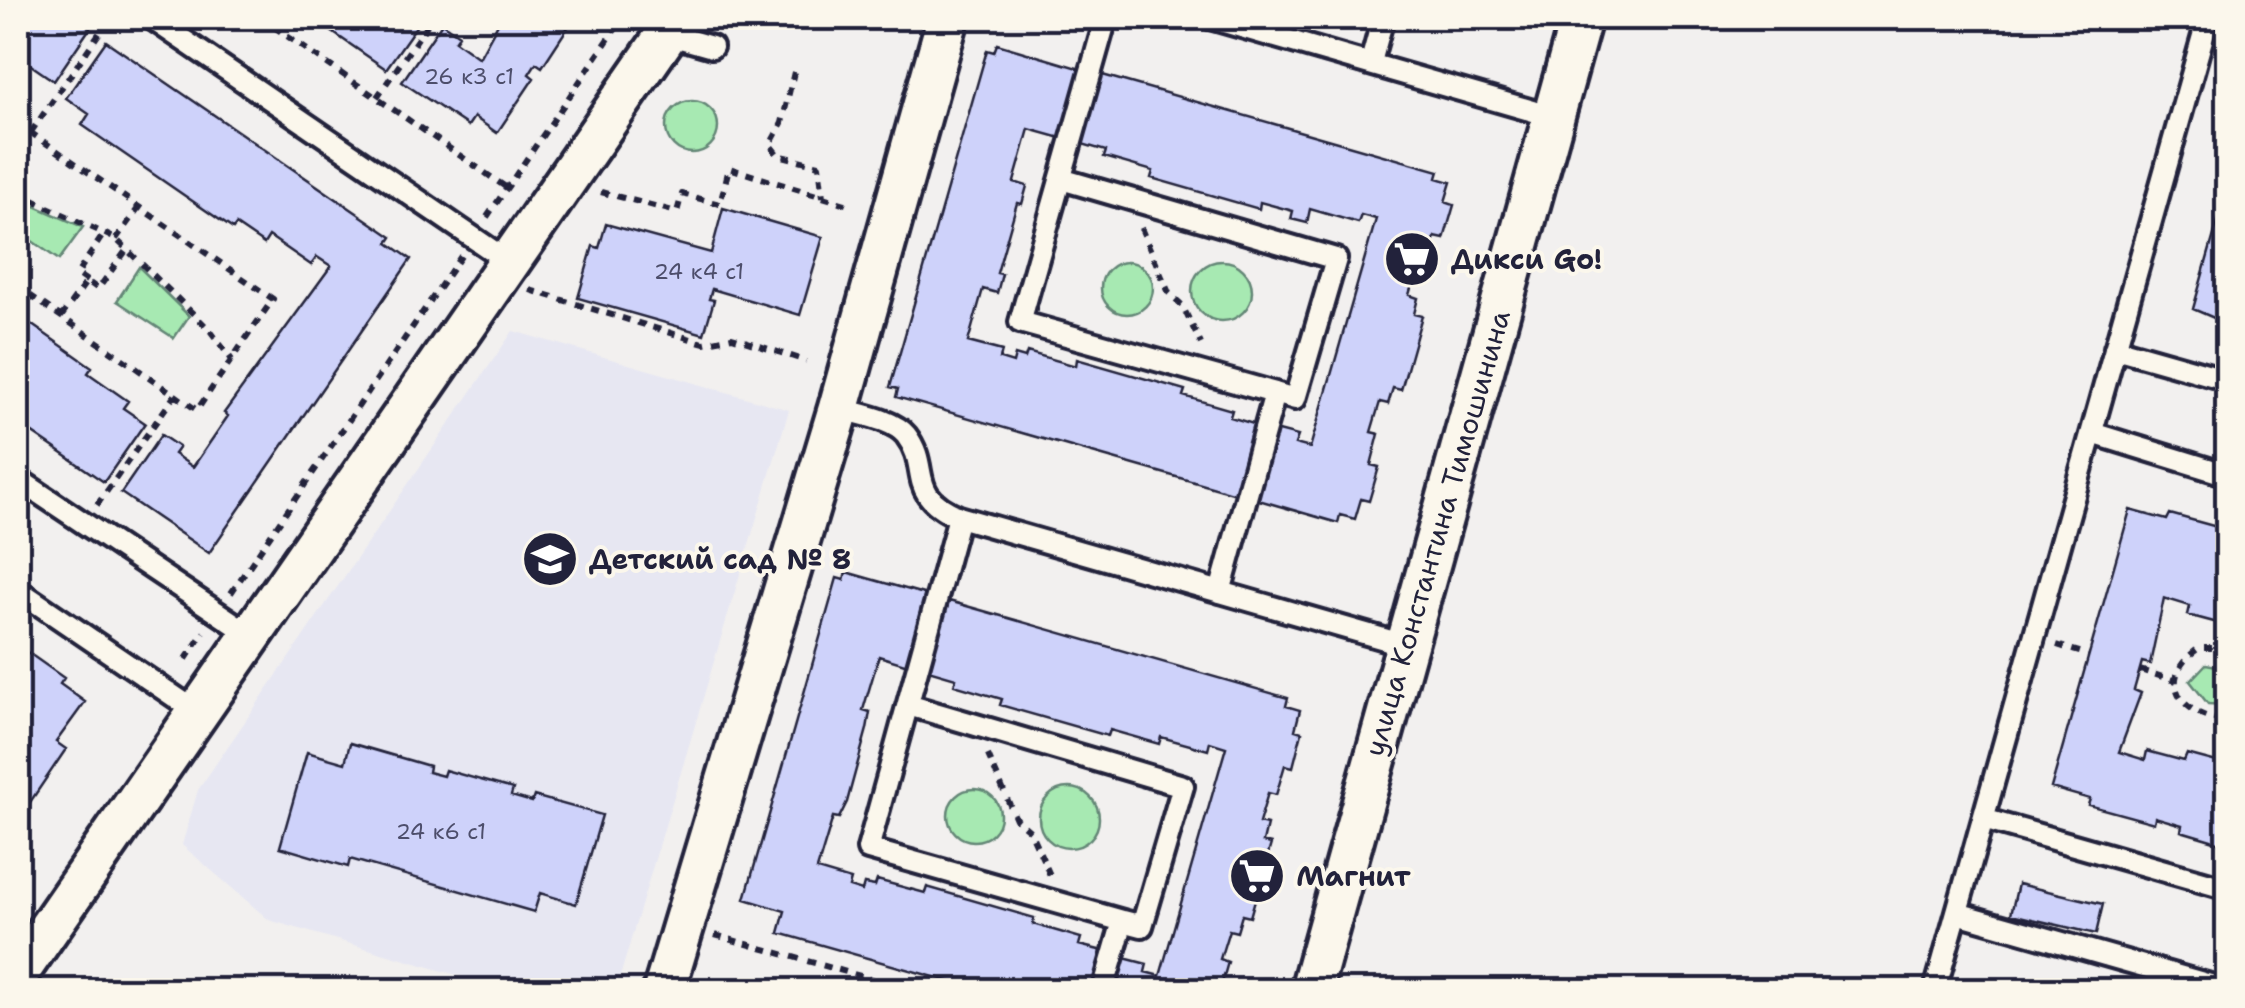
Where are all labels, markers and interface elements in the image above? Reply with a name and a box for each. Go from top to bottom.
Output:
house number: 26 к3 с1 [424,62,514,91]
supermarket icon: Дикси Go! [1382,229,1442,289]
place label: Дикси Go! [1451,240,1602,278]
house number: 24 к4 с1 [654,257,744,286]
street label: улица Константина Тимошинина [1355,305,1519,761]
school or university icon: Детский сад № 8 [520,529,580,589]
place label: Детский сад № 8 [589,540,851,578]
house number: 24 к6 с1 [396,817,486,846]
supermarket icon: Магнит [1227,846,1287,906]
place label: Магнит [1296,857,1411,895]

